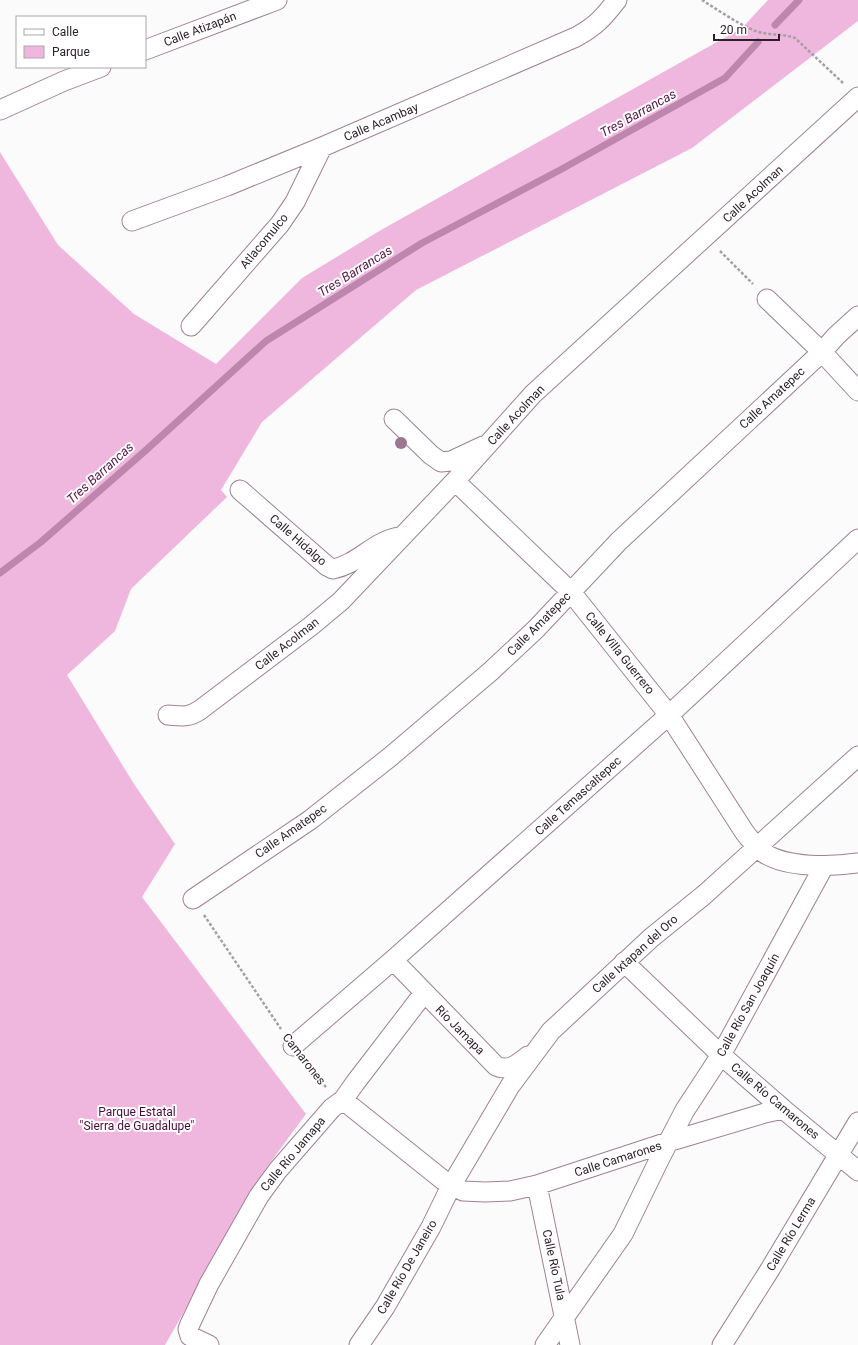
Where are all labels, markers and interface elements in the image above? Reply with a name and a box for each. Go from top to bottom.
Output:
street label: Calle Atizapán [162,9,238,49]
legend [16,16,146,68]
scale bar [714,16,779,42]
text: 20 m [720,23,747,37]
text: Calle [52,25,79,39]
text: Parque [52,45,90,59]
water label: Tres Barrancas [597,86,679,140]
street label: Calle Acambay [342,100,421,144]
street label: Calle Acolman [720,163,786,225]
street label: Atlacomulco [237,211,291,271]
water label: Tres Barrancas [315,242,395,300]
street label: Calle Amatepec [736,364,808,432]
street label: Calle Acolman [485,382,547,448]
water label: Tres Barrancas [64,439,137,507]
street label: Calle Hidalgo [267,511,329,569]
street label: Calle Amatepec [504,589,574,659]
street label: Calle Villa Guerrero [583,609,658,697]
street label: Calle Acolman [252,615,322,673]
street label: Calle Temascaltepec [532,754,624,838]
street label: Calle Amatepec [253,801,329,861]
street label: Calle Ixtapan del Oro [589,912,681,996]
street label: Calle Río San Joaquín [714,951,782,1059]
street label: Río Jamapa [433,1003,487,1057]
street label: Camarones [280,1031,328,1087]
street label: Calle Río Camarones [728,1060,822,1142]
park label: Parque Estatal "Sierra de Guadalupe" [80,1105,195,1133]
street label: Calle Río Jamapa [258,1114,328,1194]
street label: Calle Camarones [573,1138,663,1180]
street label: Calle Río Lerma [763,1195,819,1273]
street label: Calle Río De Janeiro [374,1217,440,1317]
street label: Calle Río Tula [540,1228,568,1302]

